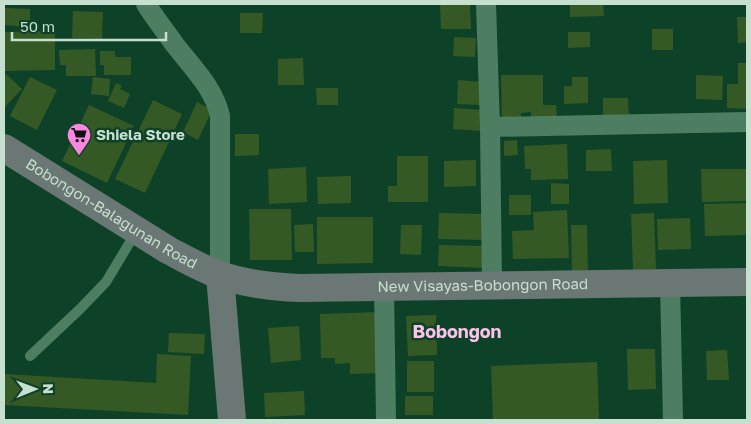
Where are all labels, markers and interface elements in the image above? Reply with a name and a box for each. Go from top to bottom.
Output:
scale bar [12,10,166,42]
text: 50 m [20,17,55,35]
supermarket icon: Shiela Store [66,122,92,156]
place label: Shiela Store [96,125,185,143]
street label: Bobongon-Balagunan Road [23,154,200,272]
street label: New Visayas-Bobongon Road [377,274,588,295]
district label: Bobongon [412,320,502,342]
north arrow [10,364,60,414]
text: N [40,383,57,394]

